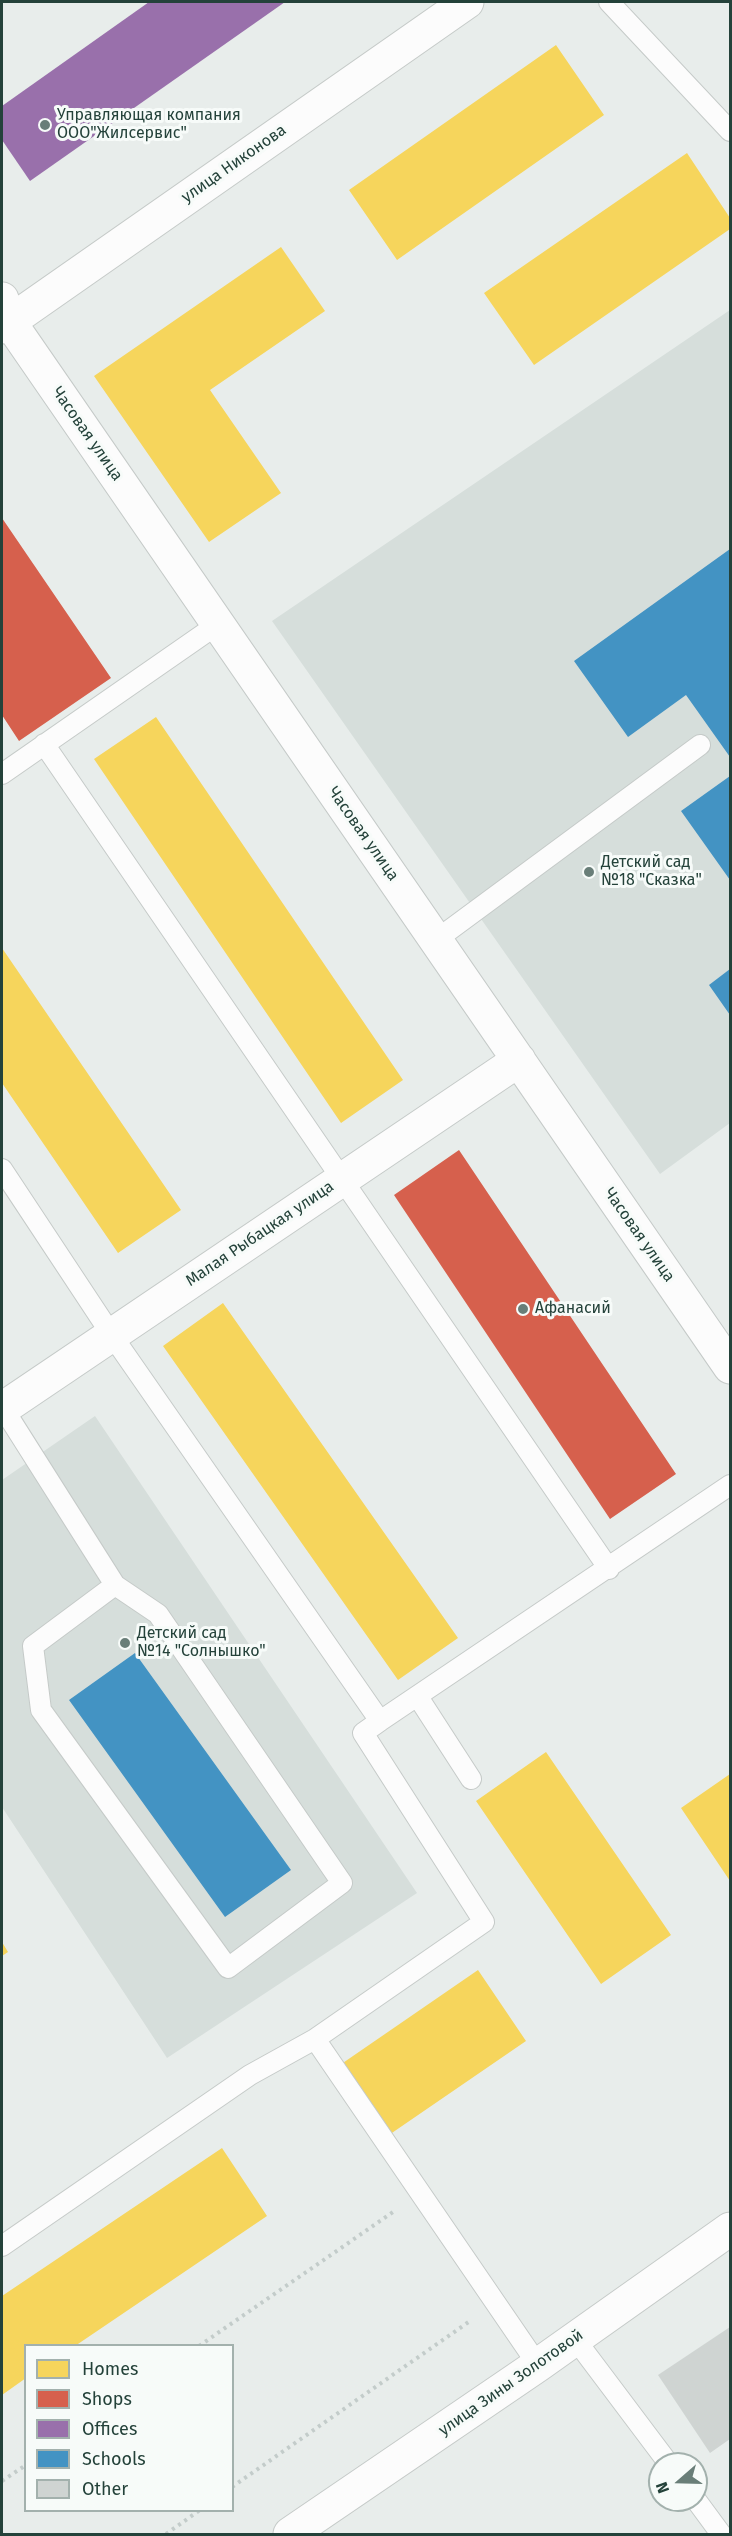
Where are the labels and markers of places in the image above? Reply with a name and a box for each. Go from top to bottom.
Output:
place label: Управляющая компания ООО"Жилсервис" [57,106,241,144]
marker: Управляющая компания ООО"Жилсервис" [38,118,52,132]
place label: Детский сад №18 "Сказка" [601,853,702,891]
marker: Детский сад №18 "Сказка" [582,865,596,879]
place label: Афанасий [535,1299,611,1319]
marker: Афанасий [516,1302,530,1316]
place label: Детский сад №14 "Солнышко" [137,1624,266,1662]
marker: Детский сад №14 "Солнышко" [118,1636,132,1650]

